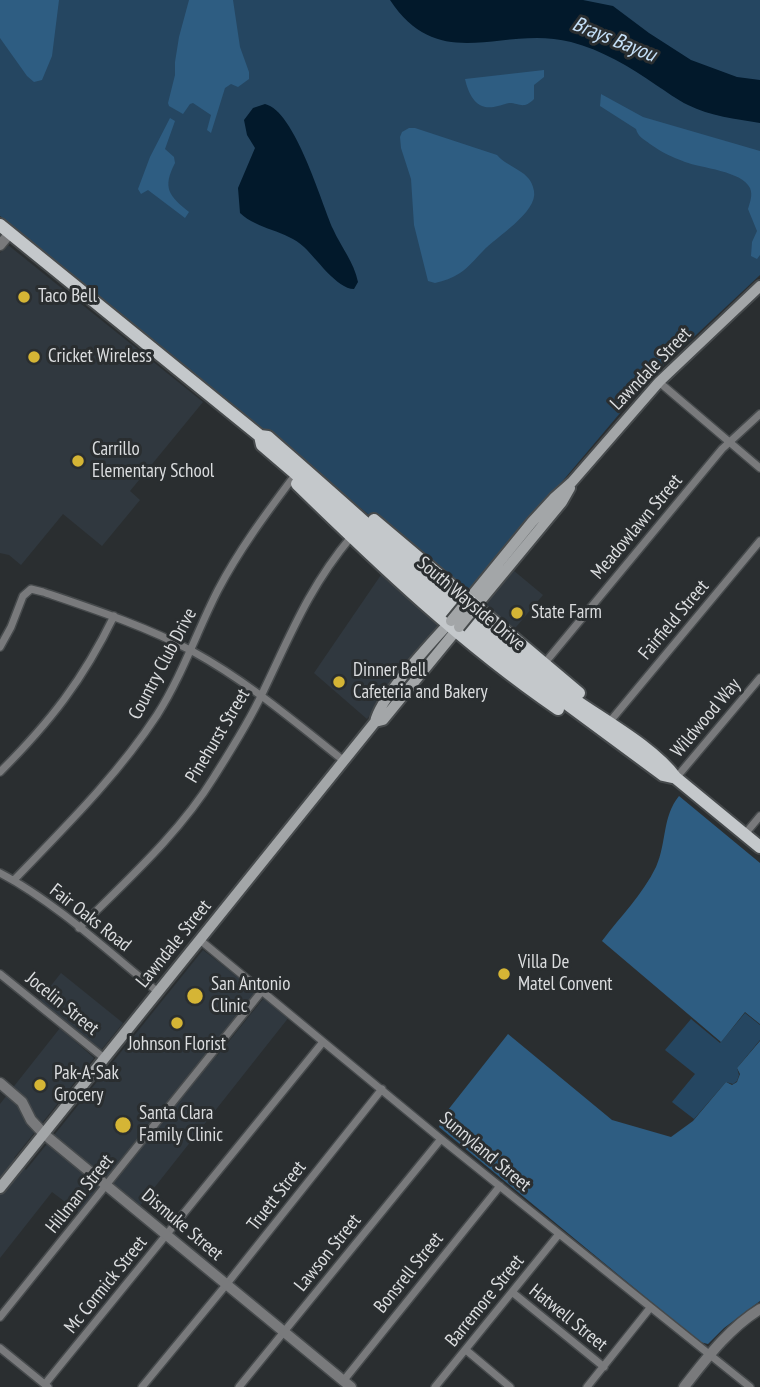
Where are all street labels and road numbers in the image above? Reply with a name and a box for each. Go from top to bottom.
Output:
street label: Lawndale Street [606,323,696,415]
street label: Meadowlawn Street [586,470,688,584]
street label: South Wayside Drive [412,552,530,656]
street label: Fairfield Street [634,576,714,664]
street label: Country Club Drive [124,604,202,724]
street label: Wildwood Way [666,674,746,762]
street label: Pinehurst Street [181,685,255,787]
street label: Fair Oaks Road [45,879,135,957]
street label: Lawndale Street [132,896,216,992]
street label: Jocelin Street [21,968,103,1040]
street label: Sunnyland Street [435,1107,535,1197]
street label: Hillman Street [41,1150,119,1238]
street label: Truett Street [243,1157,311,1235]
street label: Dismuke Street [137,1184,227,1266]
street label: Lawson Street [290,1210,366,1296]
street label: Bonsrell Street [370,1228,448,1318]
street label: Mc Cormick Street [60,1232,152,1338]
street label: Barremore Street [441,1250,529,1352]
street label: Hatwell Street [524,1280,612,1356]

